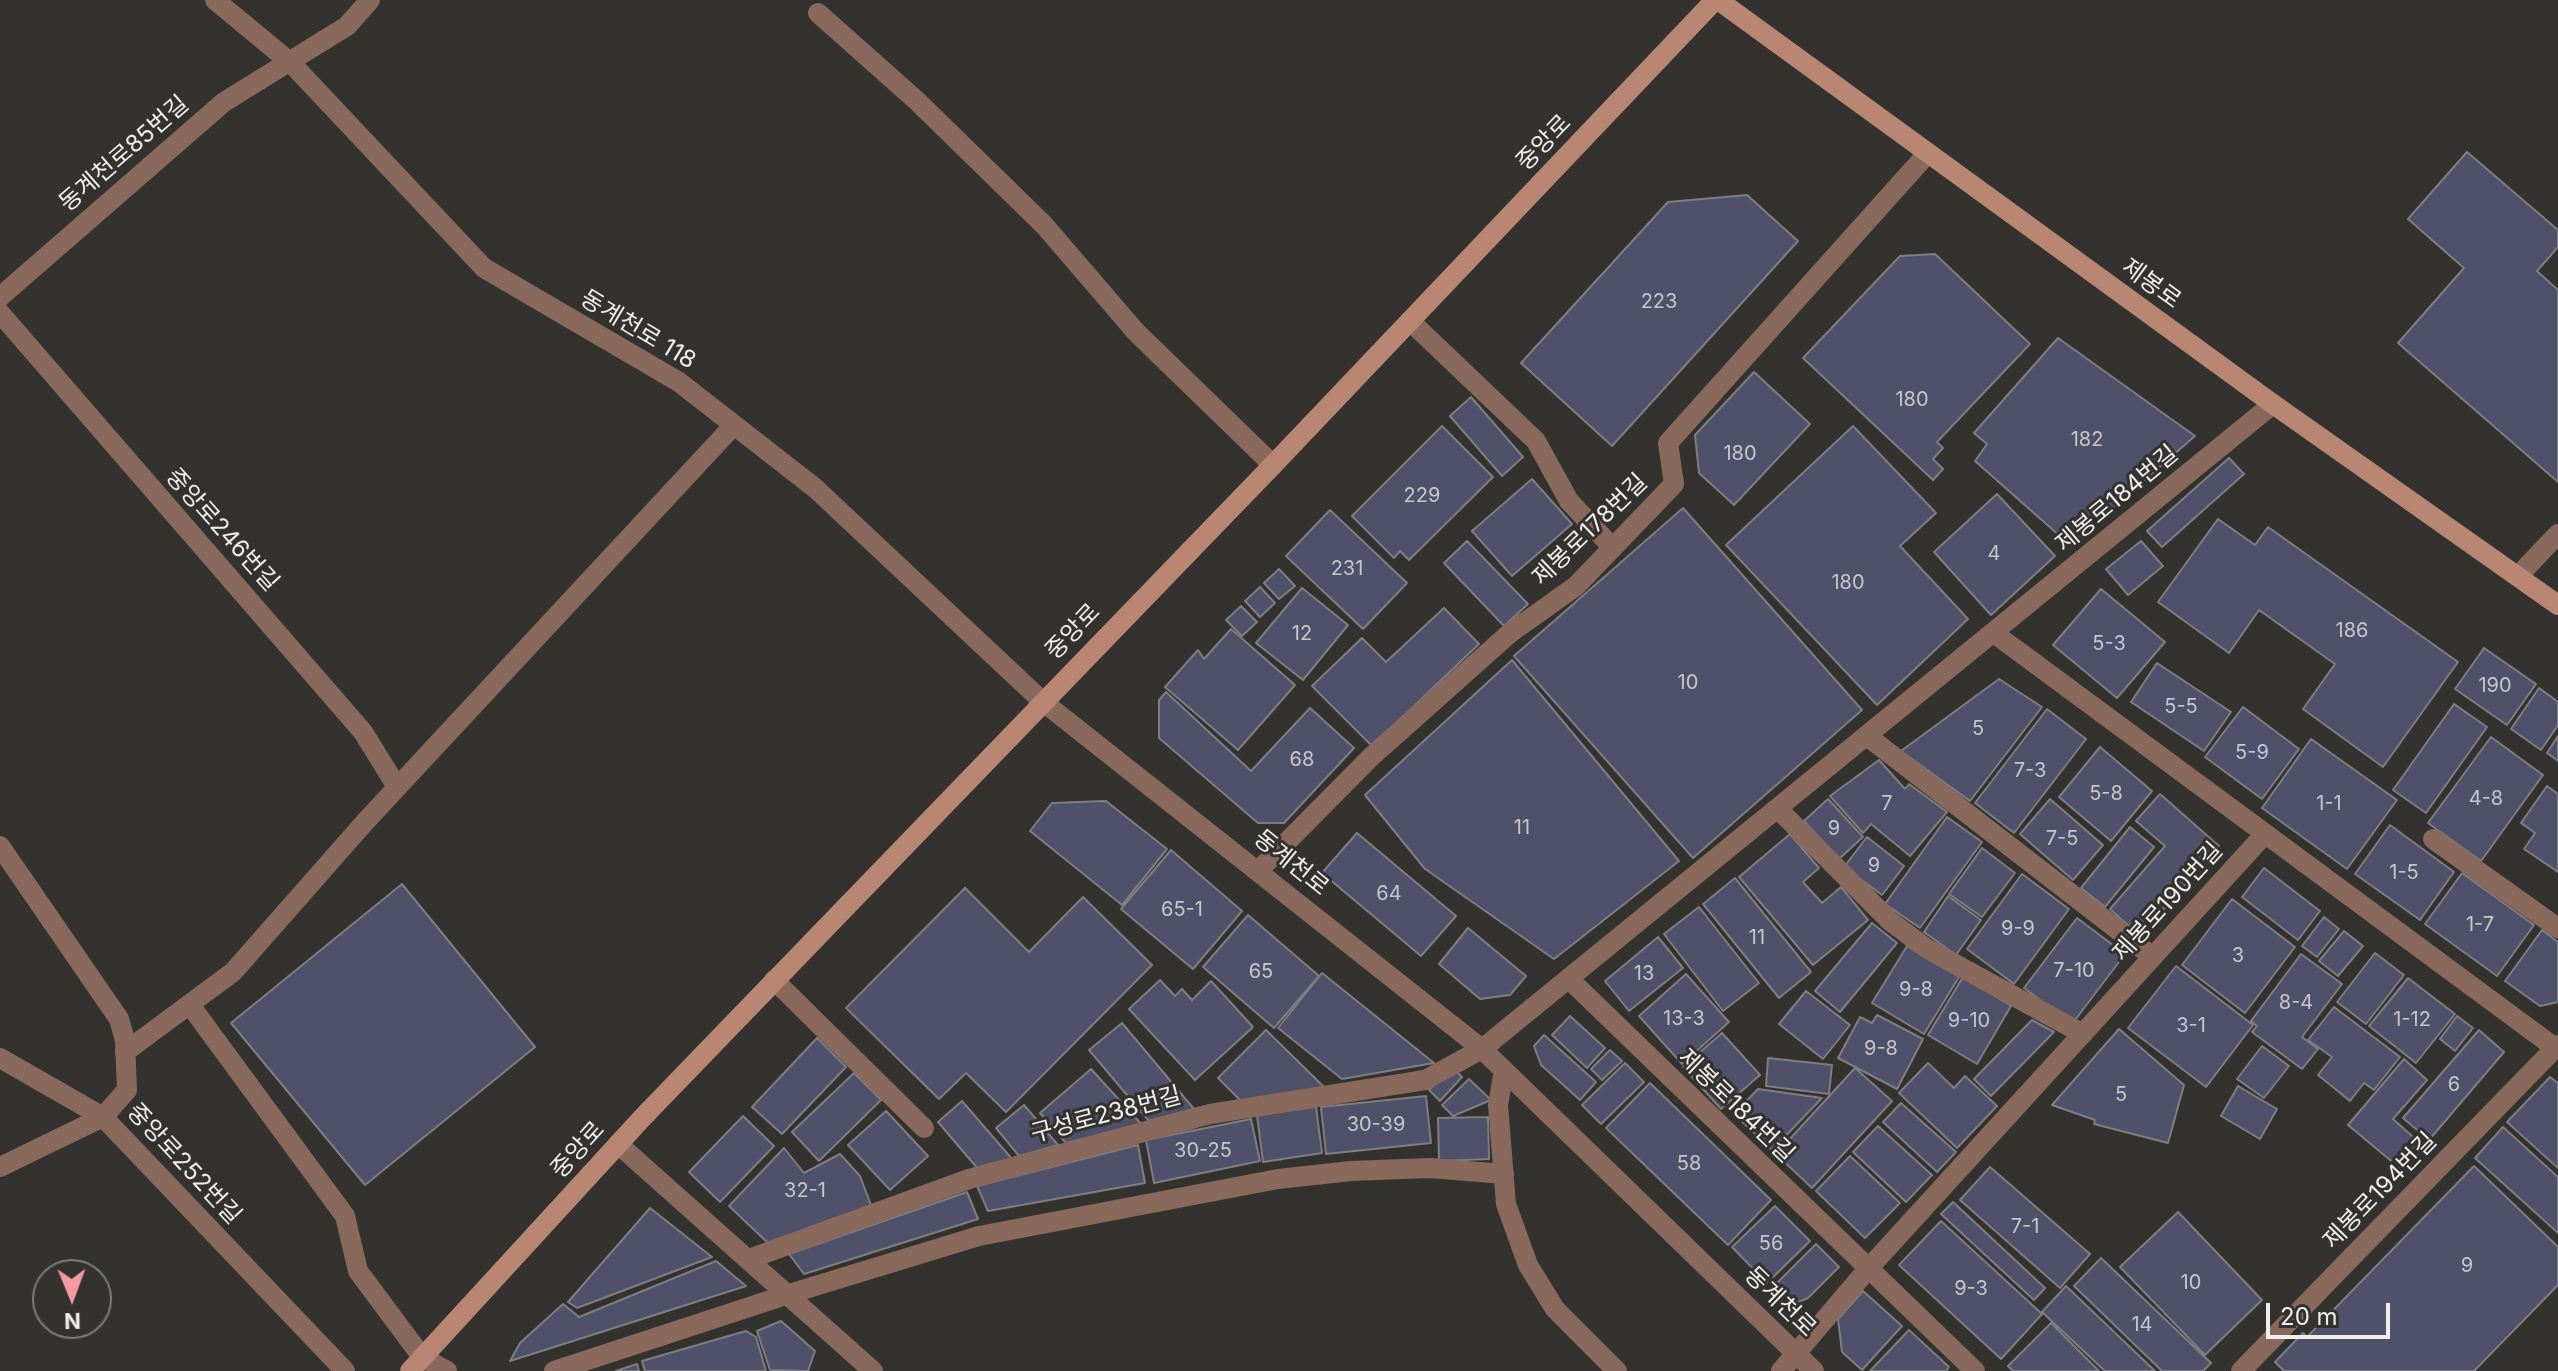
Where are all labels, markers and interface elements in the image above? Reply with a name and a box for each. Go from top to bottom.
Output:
street label: 동계천로85번길 [53,90,195,218]
street label: 중앙로 [1511,109,1577,177]
street label: 제봉로 [2116,253,2186,315]
street label: 동계천로 118 [575,284,701,376]
house number: 223 [1641,290,1677,314]
house number: 180 [1895,388,1929,412]
house number: 182 [2071,428,2103,452]
street label: 제봉로184번길 [2050,440,2184,558]
house number: 180 [1723,442,1757,466]
street label: 중앙로246번길 [159,463,285,597]
street label: 제봉로178번길 [1527,468,1653,592]
house number: 229 [1404,484,1440,508]
house number: 4 [1988,542,2000,566]
house number: 231 [1331,557,1363,581]
house number: 180 [1831,571,1865,595]
street label: 중앙로 [1040,598,1106,666]
house number: 186 [2336,619,2368,643]
house number: 12 [1292,622,1312,646]
house number: 5-3 [2092,632,2126,656]
house number: 10 [1678,671,1698,695]
house number: 190 [2478,674,2512,698]
house number: 5-5 [2164,695,2198,719]
house number: 5 [1972,717,1984,741]
house number: 5-9 [2235,741,2269,765]
house number: 68 [1290,748,1314,772]
house number: 7-3 [2014,759,2046,783]
house number: 5-8 [2089,782,2123,806]
house number: 4-8 [2469,787,2503,811]
house number: 7 [1881,792,1893,816]
house number: 1-1 [2316,792,2342,816]
house number: 11 [1514,816,1530,840]
house number: 9 [1828,817,1840,841]
street label: 동계천로 [1248,824,1334,902]
house number: 7-5 [2046,827,2078,851]
street label: 제봉로190번길 [2107,837,2229,967]
house number: 9 [1868,854,1880,878]
house number: 1-5 [2389,861,2419,885]
house number: 64 [1376,882,1402,906]
house number: 65-1 [1161,898,1203,922]
house number: 1-7 [2466,913,2494,937]
house number: 9-9 [2001,917,2035,941]
house number: 11 [1749,926,1765,950]
house number: 3 [2232,944,2244,968]
house number: 7-10 [2053,959,2095,983]
house number: 65 [1249,960,1273,984]
house number: 13 [1634,962,1654,986]
house number: 9-8 [1899,978,1933,1002]
house number: 8-4 [2279,991,2313,1015]
house number: 13-3 [1663,1007,1705,1031]
house number: 1-12 [2393,1008,2431,1032]
house number: 9-10 [1948,1009,1990,1033]
house number: 3-1 [2176,1014,2206,1038]
house number: 9-8 [1864,1037,1898,1061]
street label: 제봉로184번길 [1672,1043,1800,1169]
house number: 6 [2448,1073,2460,1097]
street label: 구성로238번길 [1028,1081,1184,1149]
house number: 5 [2115,1083,2127,1107]
street label: 중앙로252번길 [121,1098,247,1230]
house number: 30-39 [1347,1113,1405,1137]
street label: 중앙로 [545,1116,611,1184]
street label: 제봉로194번길 [2317,1127,2443,1255]
house number: 30-25 [1174,1139,1232,1163]
house number: 58 [1677,1152,1701,1176]
house number: 32-1 [784,1179,826,1203]
house number: 7-1 [2011,1215,2039,1239]
house number: 56 [1759,1232,1783,1256]
house number: 9 [2461,1254,2473,1278]
north arrow [32,1259,112,1339]
street label: 동계천로 [1738,1261,1822,1343]
house number: 10 [2181,1271,2201,1295]
house number: 9-3 [1954,1277,1988,1301]
scale bar [2270,1287,2394,1337]
text: 20 m [2280,1302,2338,1331]
text: N [64,1308,81,1334]
house number: 14 [2131,1313,2153,1337]

